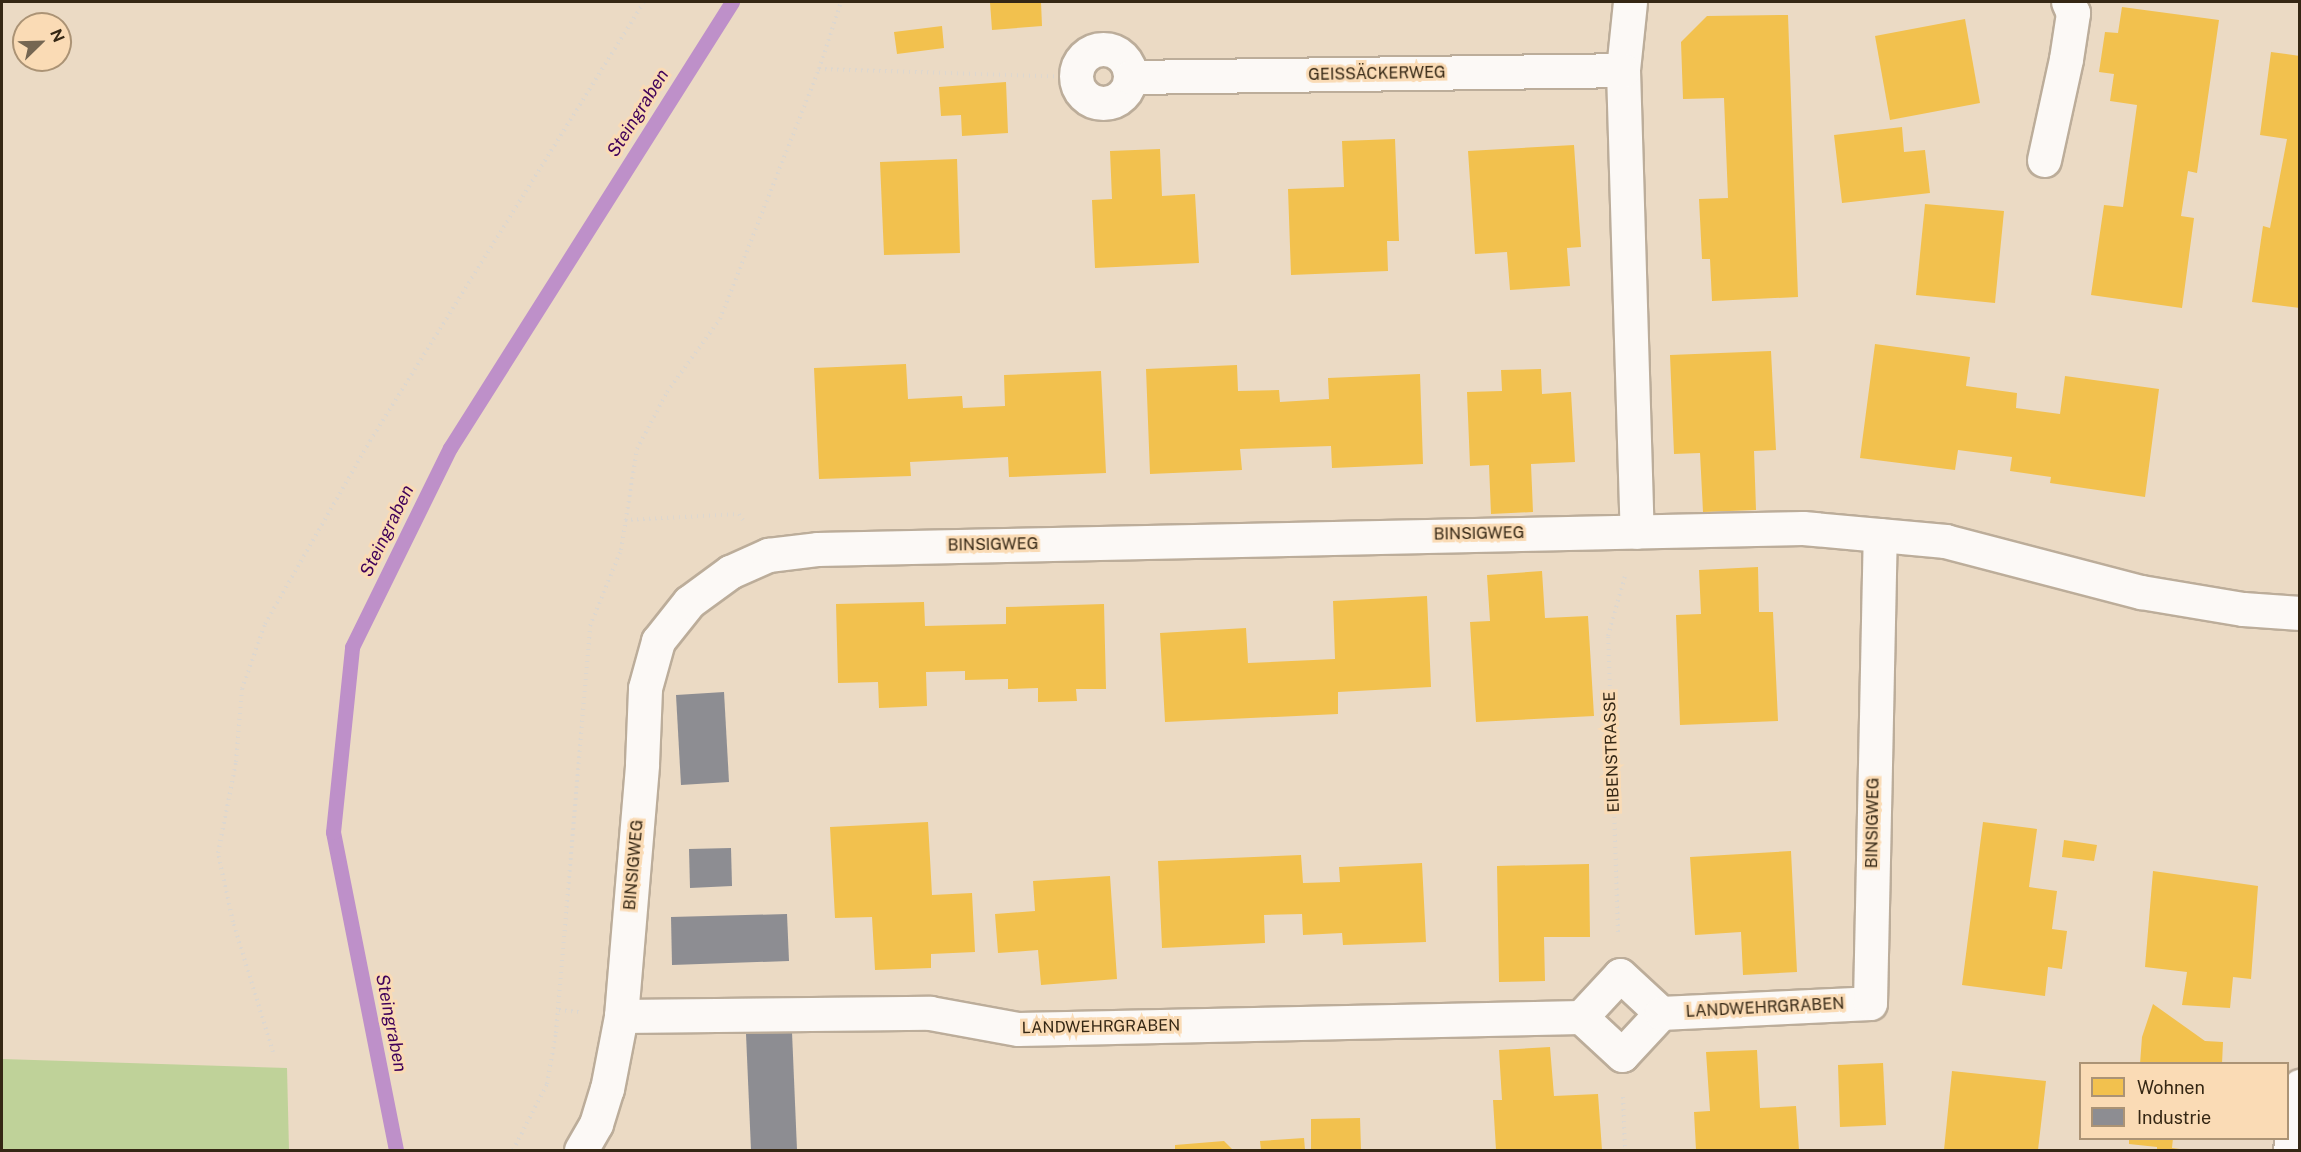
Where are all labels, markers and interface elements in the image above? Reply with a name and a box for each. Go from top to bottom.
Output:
north arrow [12,12,72,72]
text: N [46,26,68,45]
street label: GEISSÄCKERWEG [1308,63,1446,85]
water label: Steingraben [603,65,673,161]
water label: Steingraben [356,482,418,580]
street label: BINSIGWEG [1434,524,1524,544]
street label: BINSIGWEG [948,535,1038,555]
street label: EIBENSTRASSE [1600,691,1624,813]
street label: BINSIGWEG [1863,778,1883,868]
street label: BINSIGWEG [620,819,648,911]
water label: Steingraben [371,972,411,1074]
street label: LANDWEHRGRABEN [1685,994,1845,1022]
street label: LANDWEHRGRABEN [1021,1016,1181,1038]
legend [2079,1062,2289,1140]
text: Wohnen [2137,1077,2205,1098]
text: Industrie [2137,1107,2211,1128]

